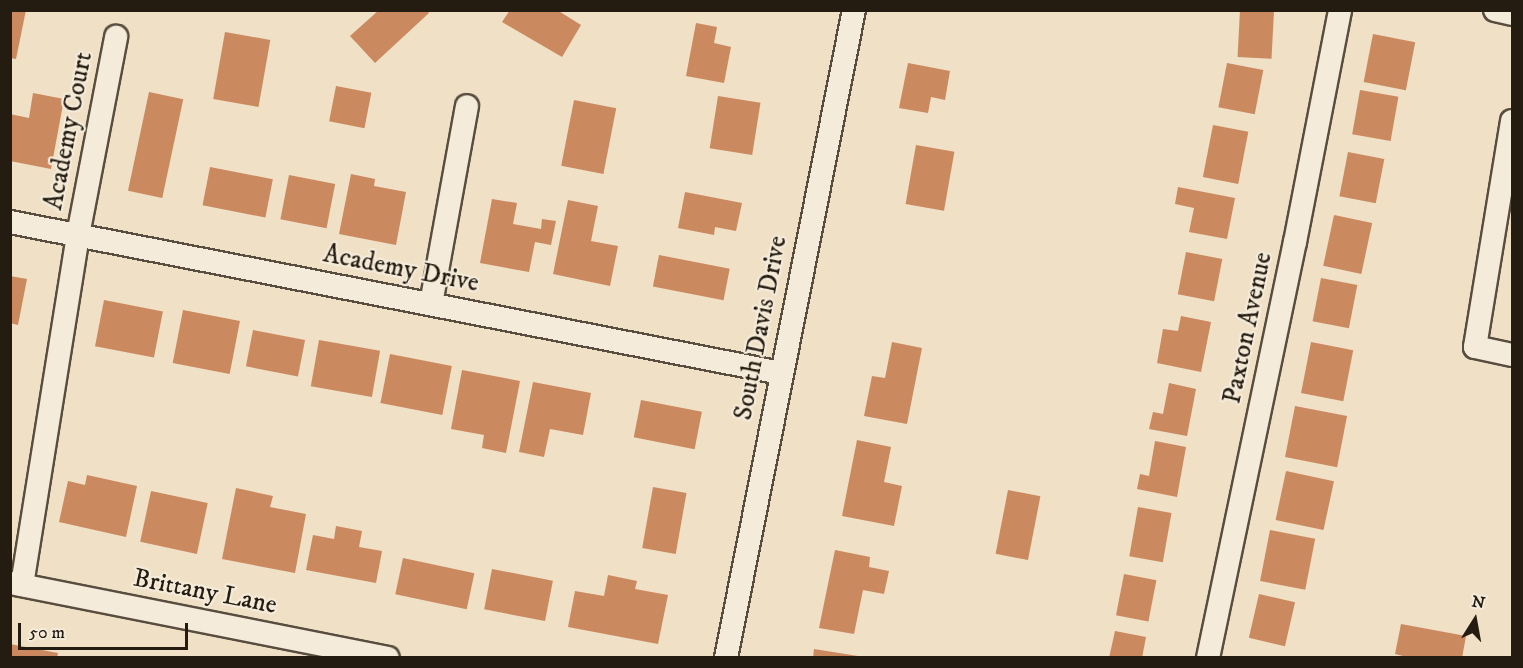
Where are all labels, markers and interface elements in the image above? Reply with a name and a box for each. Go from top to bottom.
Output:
street label: Academy Court [38,49,100,213]
street label: South Davis Drive [728,233,794,423]
street label: Academy Drive [321,239,481,299]
street label: Paxton Avenue [1217,249,1279,407]
street label: Brittany Lane [131,563,279,621]
north arrow [1445,590,1505,650]
text: N [1470,591,1487,613]
scale bar [21,611,190,649]
text: 50 m [29,622,65,644]

